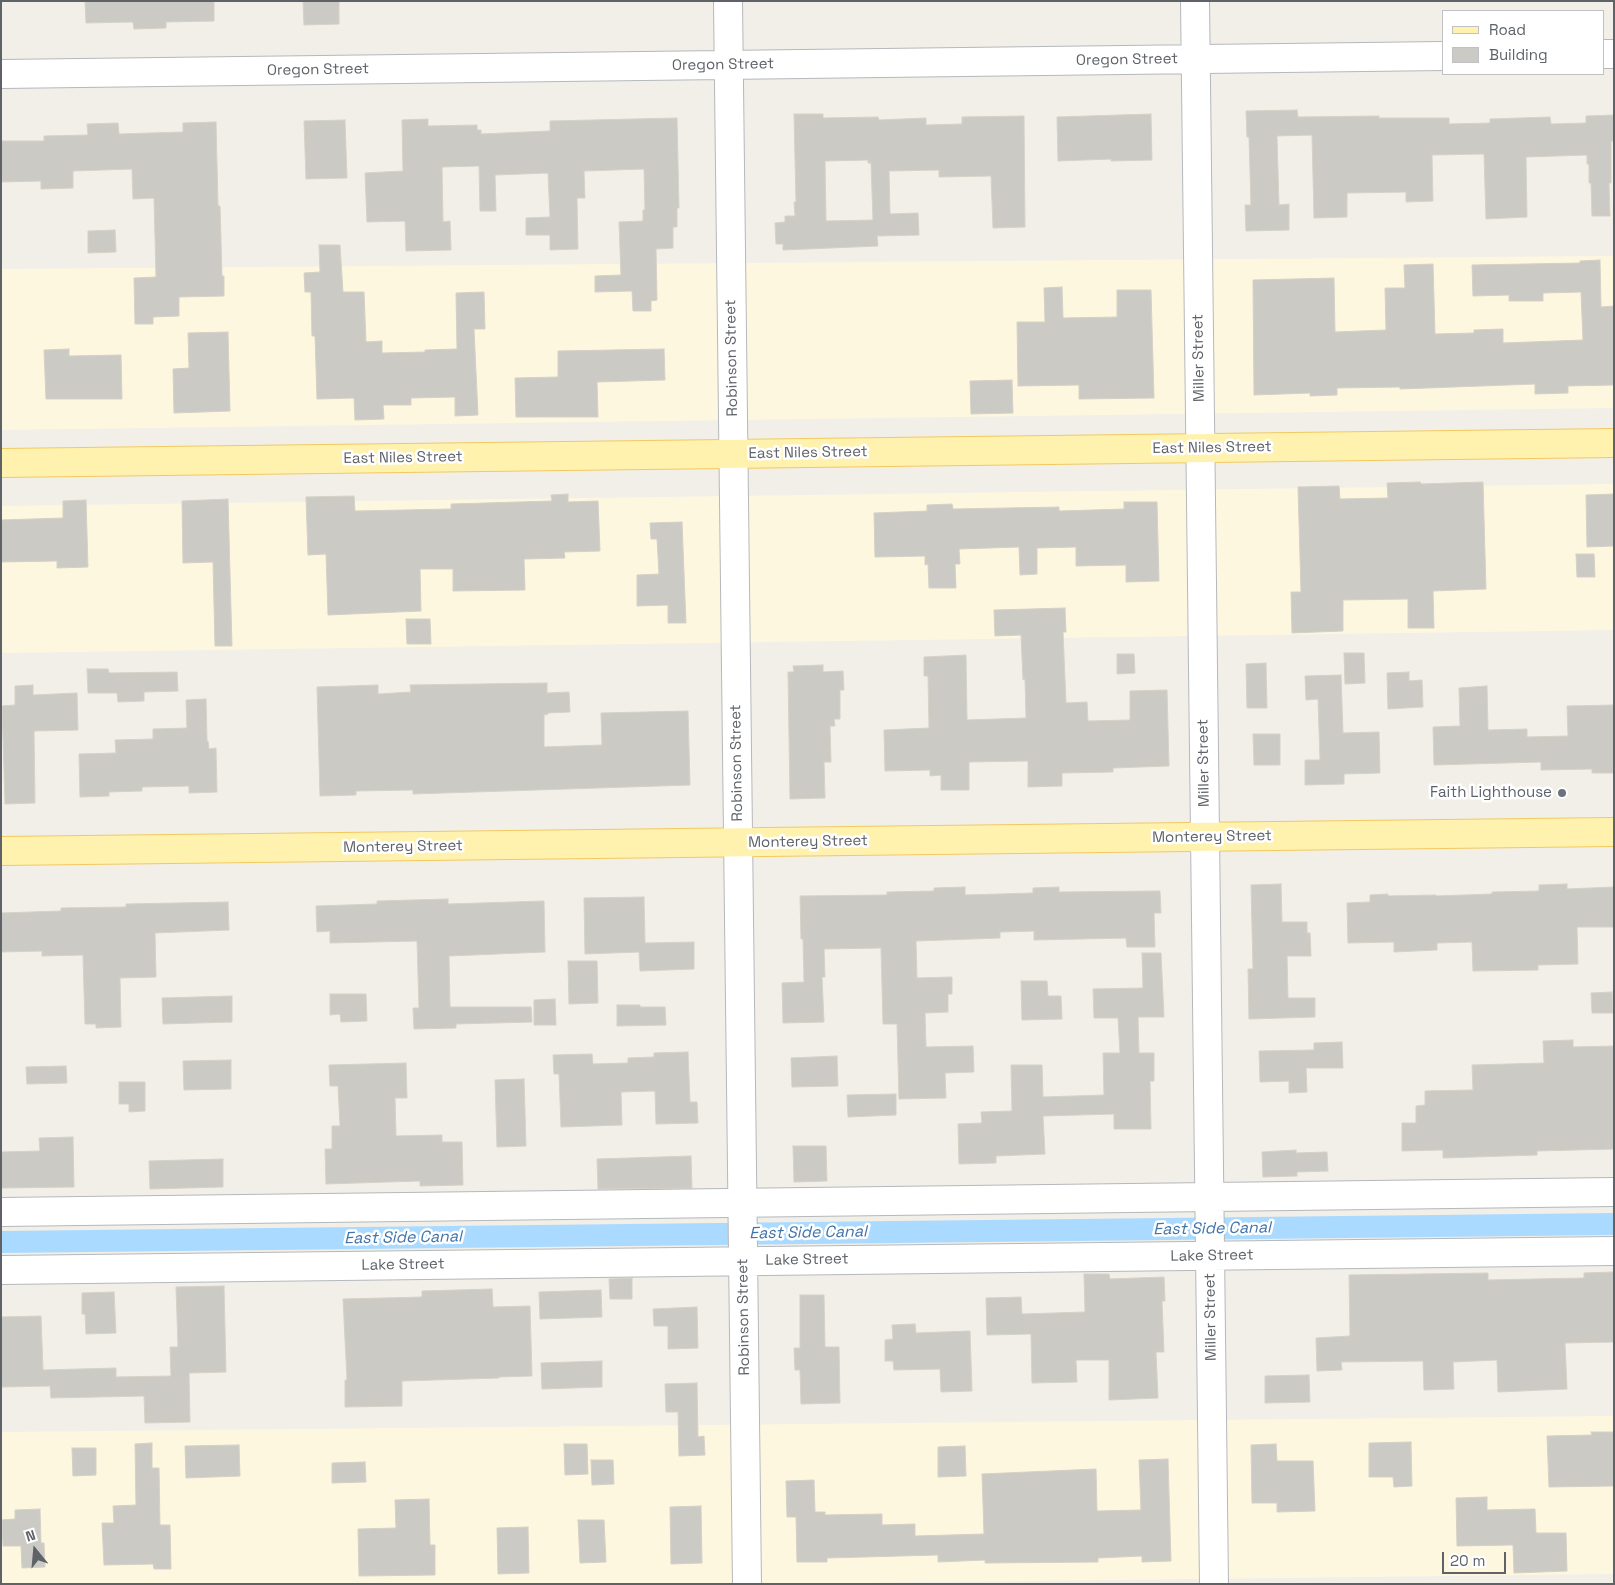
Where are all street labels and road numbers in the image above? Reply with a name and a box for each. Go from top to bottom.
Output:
street label: Oregon Street [1076,50,1178,70]
street label: Oregon Street [672,55,774,75]
street label: Oregon Street [267,60,369,80]
street label: Robinson Street [722,299,742,417]
street label: Miller Street [1189,314,1209,402]
street label: East Niles Street [1152,438,1272,458]
street label: East Niles Street [748,443,868,463]
street label: East Niles Street [343,448,463,468]
street label: Robinson Street [727,704,747,822]
street label: Miller Street [1194,719,1214,807]
street label: Monterey Street [1152,827,1272,847]
street label: Monterey Street [748,832,868,852]
street label: Monterey Street [343,837,463,857]
street label: Lake Street [1170,1246,1254,1266]
street label: Lake Street [765,1250,849,1270]
street label: Lake Street [361,1255,445,1275]
street label: Robinson Street [734,1258,754,1376]
street label: Miller Street [1201,1273,1221,1361]

